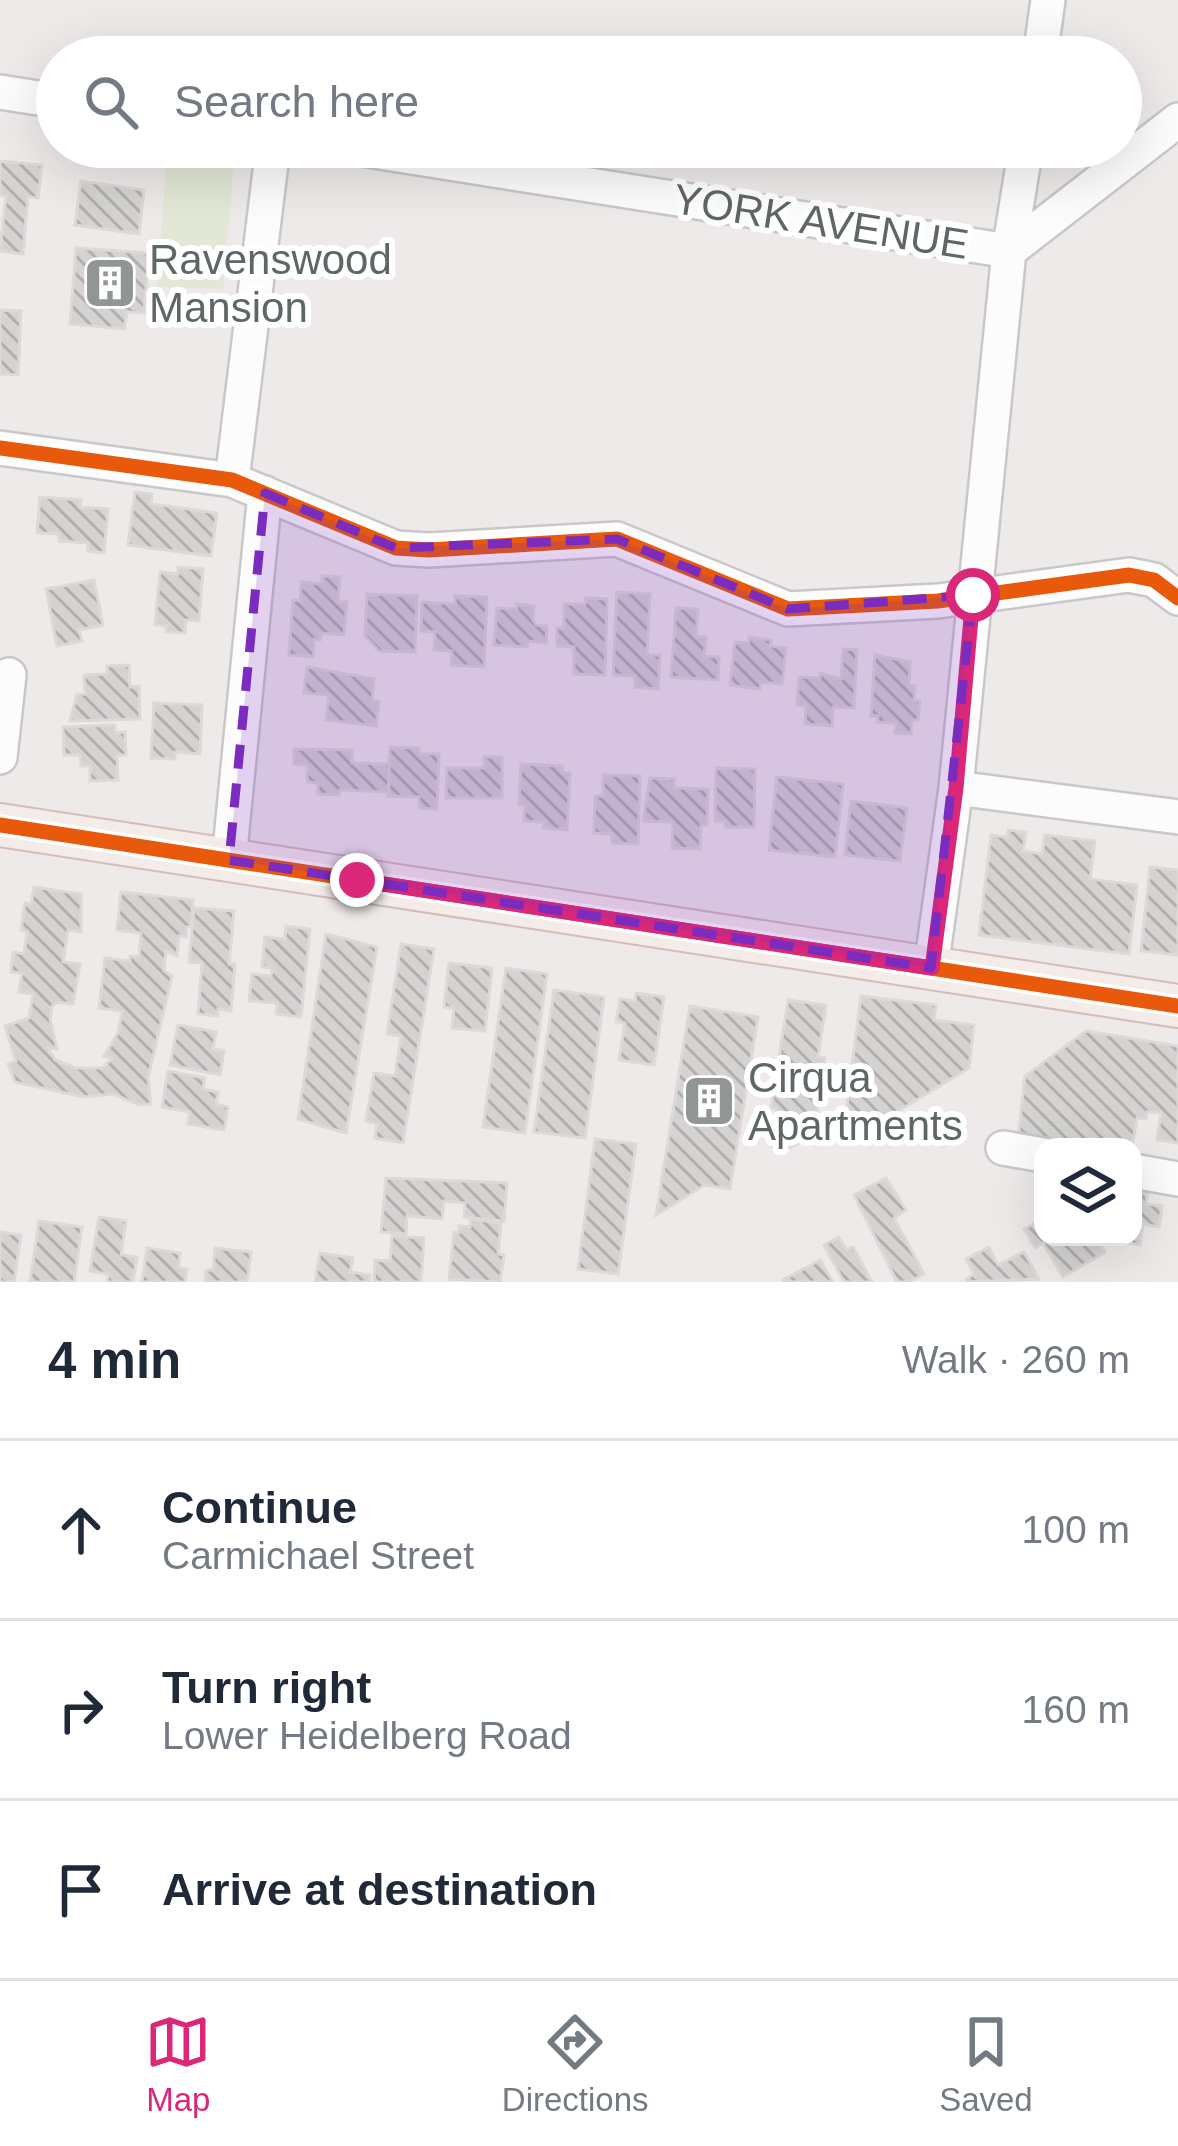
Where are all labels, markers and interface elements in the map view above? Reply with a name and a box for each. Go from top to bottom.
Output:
search box [36,36,1142,168]
icon: search [78,69,144,135]
text: Search here [174,76,419,127]
street label: YORK AVENUE [670,175,972,268]
place label: Ravenswood Mansion [149,236,392,331]
building icon: Ravenswood Mansion [82,255,138,311]
route start [946,568,1000,622]
route end [330,853,384,907]
place label: Cirqua Apartments [748,1054,963,1149]
building icon: Cirqua Apartments [681,1073,737,1129]
map controls [1034,1138,1142,1246]
button: layers [1034,1138,1142,1246]
text: 4 min [48,1332,181,1389]
text: Walk · 260 m [902,1338,1130,1381]
text: Continue [162,1482,357,1533]
icon: ahead [48,1497,114,1563]
text: 100 m [1022,1508,1130,1551]
text: Carmichael Street [162,1534,474,1577]
text: Turn right [162,1662,371,1713]
icon: right [48,1677,114,1743]
text: 160 m [1022,1688,1130,1731]
text: Lower Heidelberg Road [162,1714,572,1757]
icon: arrive [48,1857,114,1923]
text: Arrive at destination [162,1864,597,1915]
tab: Map [145,2009,211,2119]
tab: Directions [502,2009,649,2119]
tab: Saved [939,2009,1033,2119]

